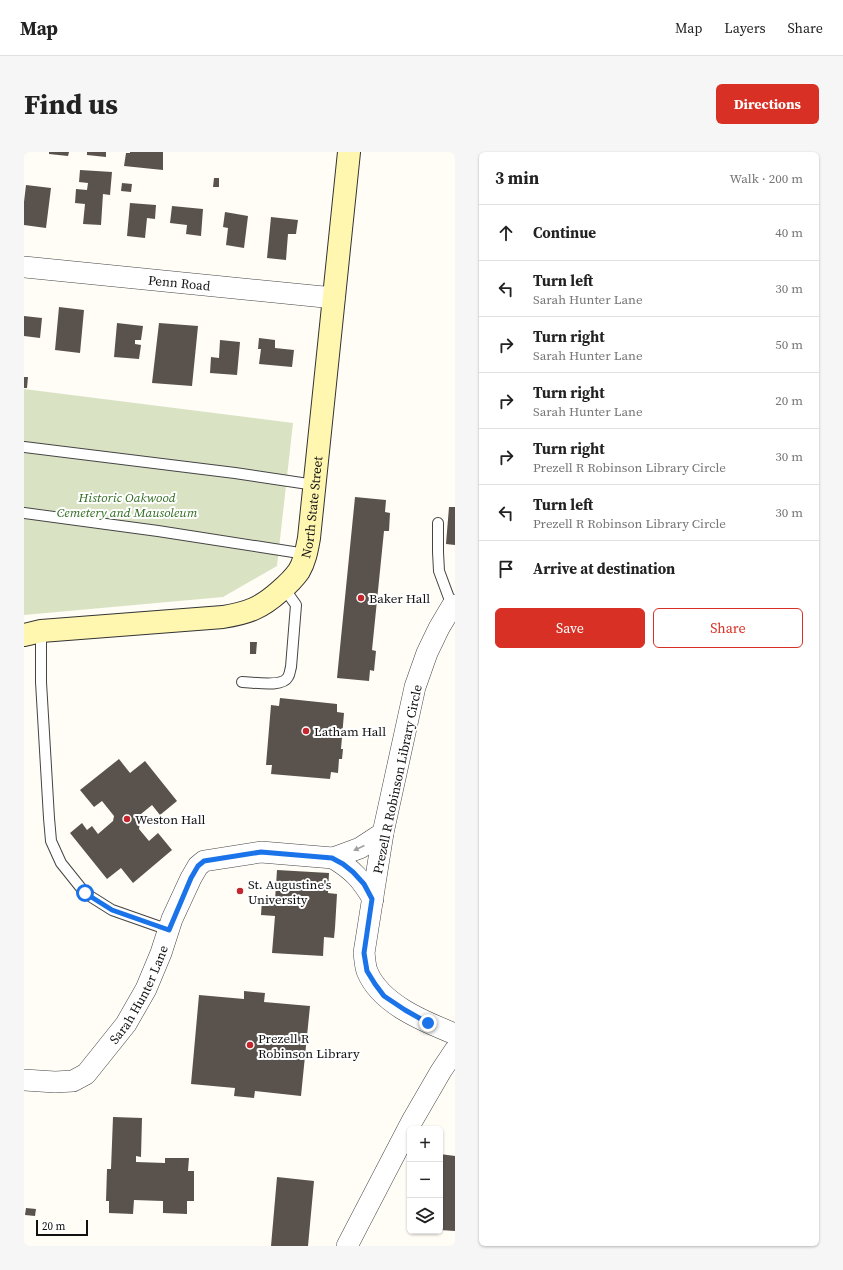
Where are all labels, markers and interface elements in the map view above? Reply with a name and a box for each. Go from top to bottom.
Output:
text: Map [20,15,58,41]
text: Map [675,18,702,38]
text: Layers [724,18,766,38]
text: Share [788,18,823,38]
button: Directions [716,84,819,124]
text: Find us [24,85,118,123]
text: 3 min [495,166,539,190]
text: Walk · 200 m [730,170,803,187]
icon: ahead [495,222,517,244]
text: Continue [533,222,596,243]
text: 40 m [775,224,803,241]
text: Turn left [533,270,593,291]
street label: Penn Road [147,271,212,295]
icon: left [495,278,517,300]
text: 30 m [775,280,803,297]
text: Sarah Hunter Lane [533,291,643,308]
text: Turn right [533,326,605,347]
icon: right [495,334,517,356]
text: 50 m [775,336,803,353]
text: Sarah Hunter Lane [533,347,643,364]
text: Turn right [533,382,605,403]
icon: right [495,390,517,412]
text: 20 m [775,392,803,409]
text: Sarah Hunter Lane [533,403,643,420]
text: Turn right [533,438,605,459]
icon: right [495,446,517,468]
text: 30 m [775,448,803,465]
street label: North State Street [297,455,326,560]
text: Prezell R Robinson Library Circle [533,459,726,476]
park label: Historic Oakwood Cemetery and Mausoleum [57,489,198,521]
text: Turn left [533,494,593,515]
icon: left [495,502,517,524]
text: 30 m [775,504,803,521]
text: Prezell R Robinson Library Circle [533,515,726,532]
icon: arrive [495,558,517,580]
text: Arrive at destination [533,558,675,579]
place label: Baker Hall [369,590,430,607]
marker: Baker Hall [356,593,366,603]
button: Save [495,608,645,648]
button: Share [653,608,803,648]
street label: Prezell R Robinson Library Circle [369,683,426,875]
place label: Latham Hall [314,723,386,740]
marker: Latham Hall [301,726,311,736]
place label: Weston Hall [135,811,206,828]
marker: Weston Hall [122,814,132,824]
one-way arrow [353,845,365,851]
place label: St. Augustine's University [248,876,332,908]
route start [76,884,94,902]
marker: St. Augustine's University [235,886,245,896]
street label: Sarah Hunter Lane [106,943,172,1047]
route end [419,1014,437,1032]
place label: Prezell R Robinson Library [258,1030,360,1062]
marker: Prezell R Robinson Library [245,1040,255,1050]
map controls [407,1126,443,1234]
button: + [407,1126,443,1162]
button: − [407,1162,443,1198]
button: layers [407,1198,443,1234]
scale bar [36,1218,88,1237]
text: 20 m [42,1219,65,1234]

